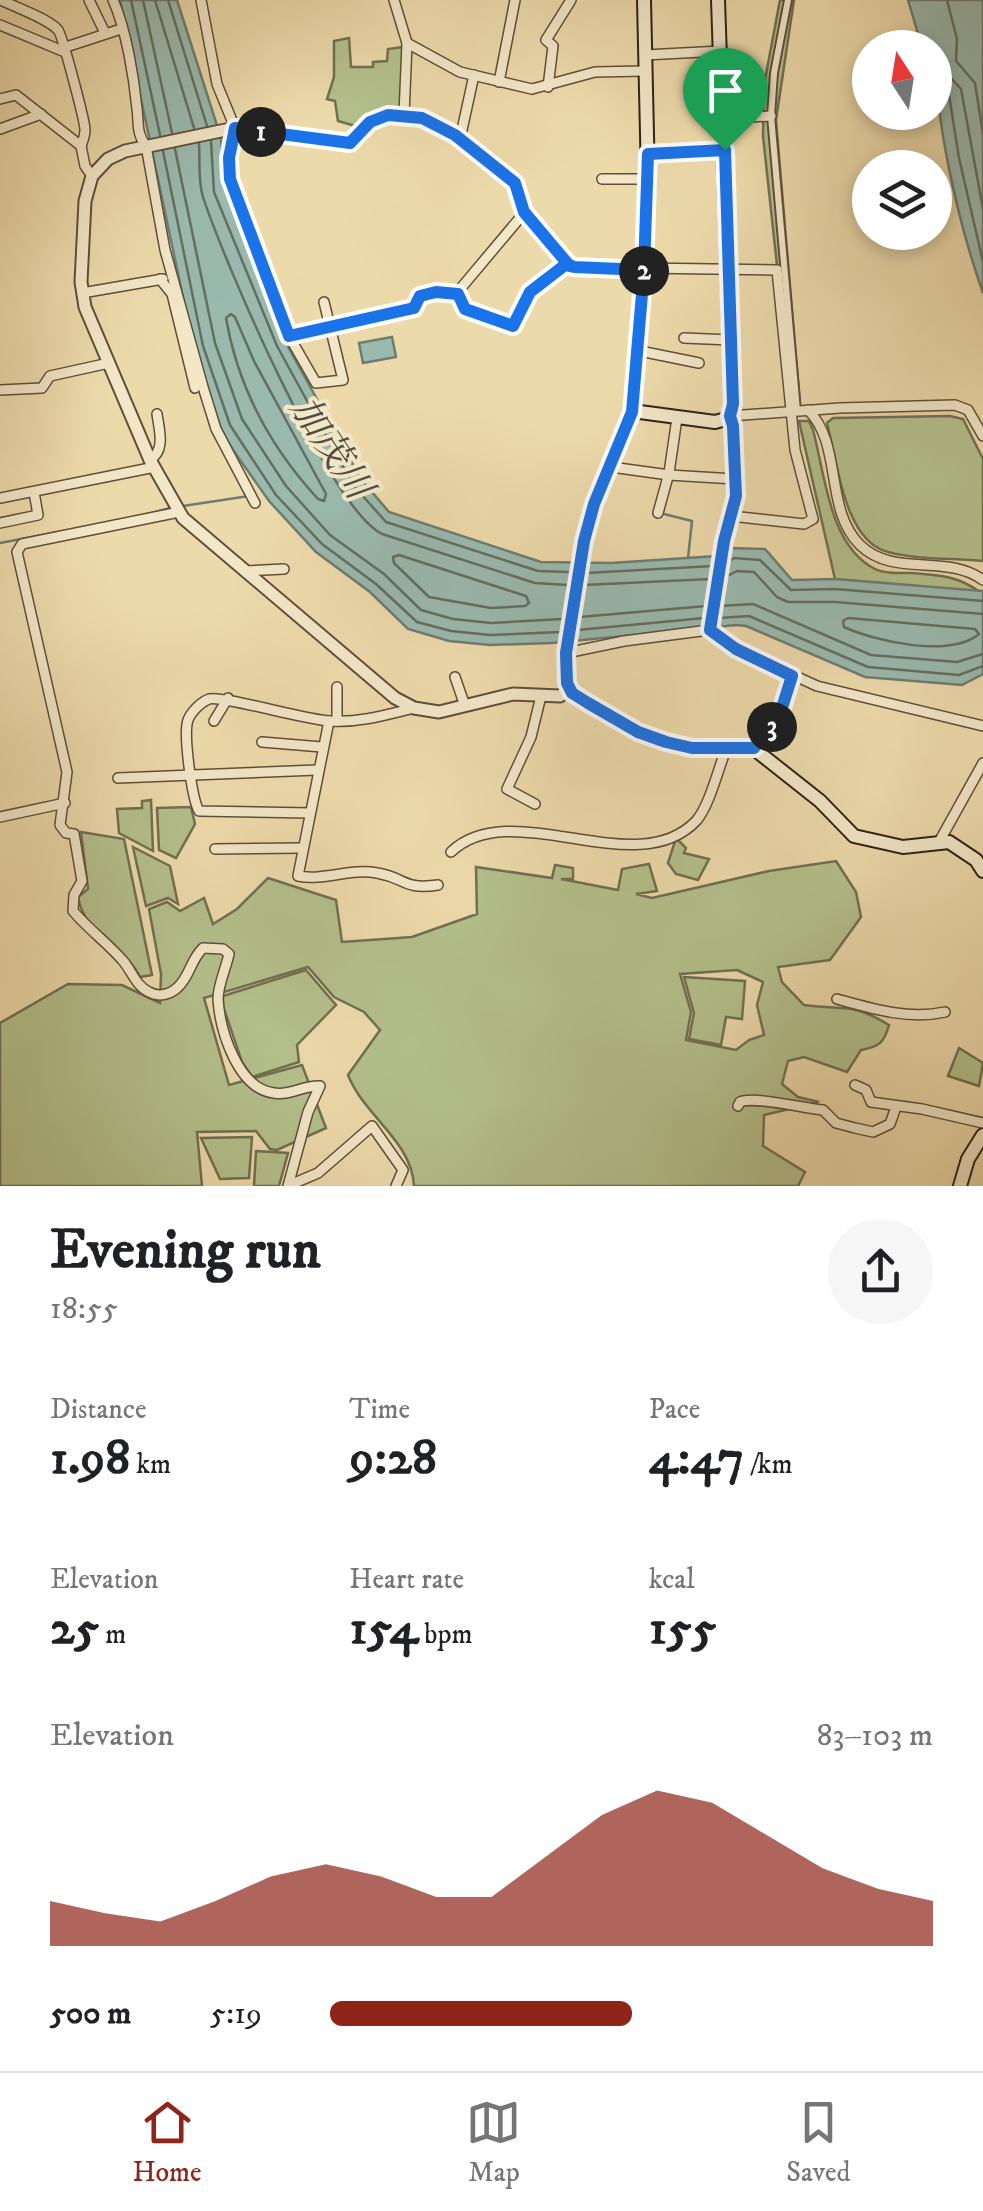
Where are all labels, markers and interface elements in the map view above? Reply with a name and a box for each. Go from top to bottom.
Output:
north arrow [852,30,952,130]
map controls [852,30,952,250]
pin [683,48,768,151]
icon: arrive [698,63,753,118]
pin: 1 [236,107,286,157]
text: 1 [256,114,266,149]
button: layers [852,150,952,250]
pin: 2 [619,246,669,296]
text: 2 [637,253,651,288]
water label: 加茂川 [279,387,384,512]
pin: 3 [747,702,797,752]
text: 3 [767,709,777,744]
text: Evening run [50,1217,321,1286]
button: share [828,1219,933,1324]
text: 18:55 [50,1289,118,1329]
text: Distance [50,1392,146,1427]
text: Time [349,1392,410,1427]
text: Pace [649,1392,700,1427]
text: 1.98 [50,1427,130,1490]
text: 9:28 [349,1427,437,1490]
text: 4:47 [649,1427,744,1490]
text: km [130,1447,171,1482]
text: /km [744,1447,793,1482]
text: Elevation [50,1562,158,1597]
text: Heart rate [349,1562,464,1597]
text: kcal [649,1562,695,1597]
text: 25 [50,1597,99,1660]
text: 154 [349,1597,418,1660]
text: 155 [649,1597,716,1660]
text: m [99,1617,126,1652]
text: bpm [418,1617,473,1652]
text: Elevation [50,1716,174,1756]
text: 83–103 m [817,1716,933,1756]
text: 500 m [50,1994,131,2034]
text: 5:19 [210,1994,262,2034]
tab: Home [132,2095,202,2190]
tab: Map [466,2095,521,2190]
tab: Saved [786,2095,851,2190]

